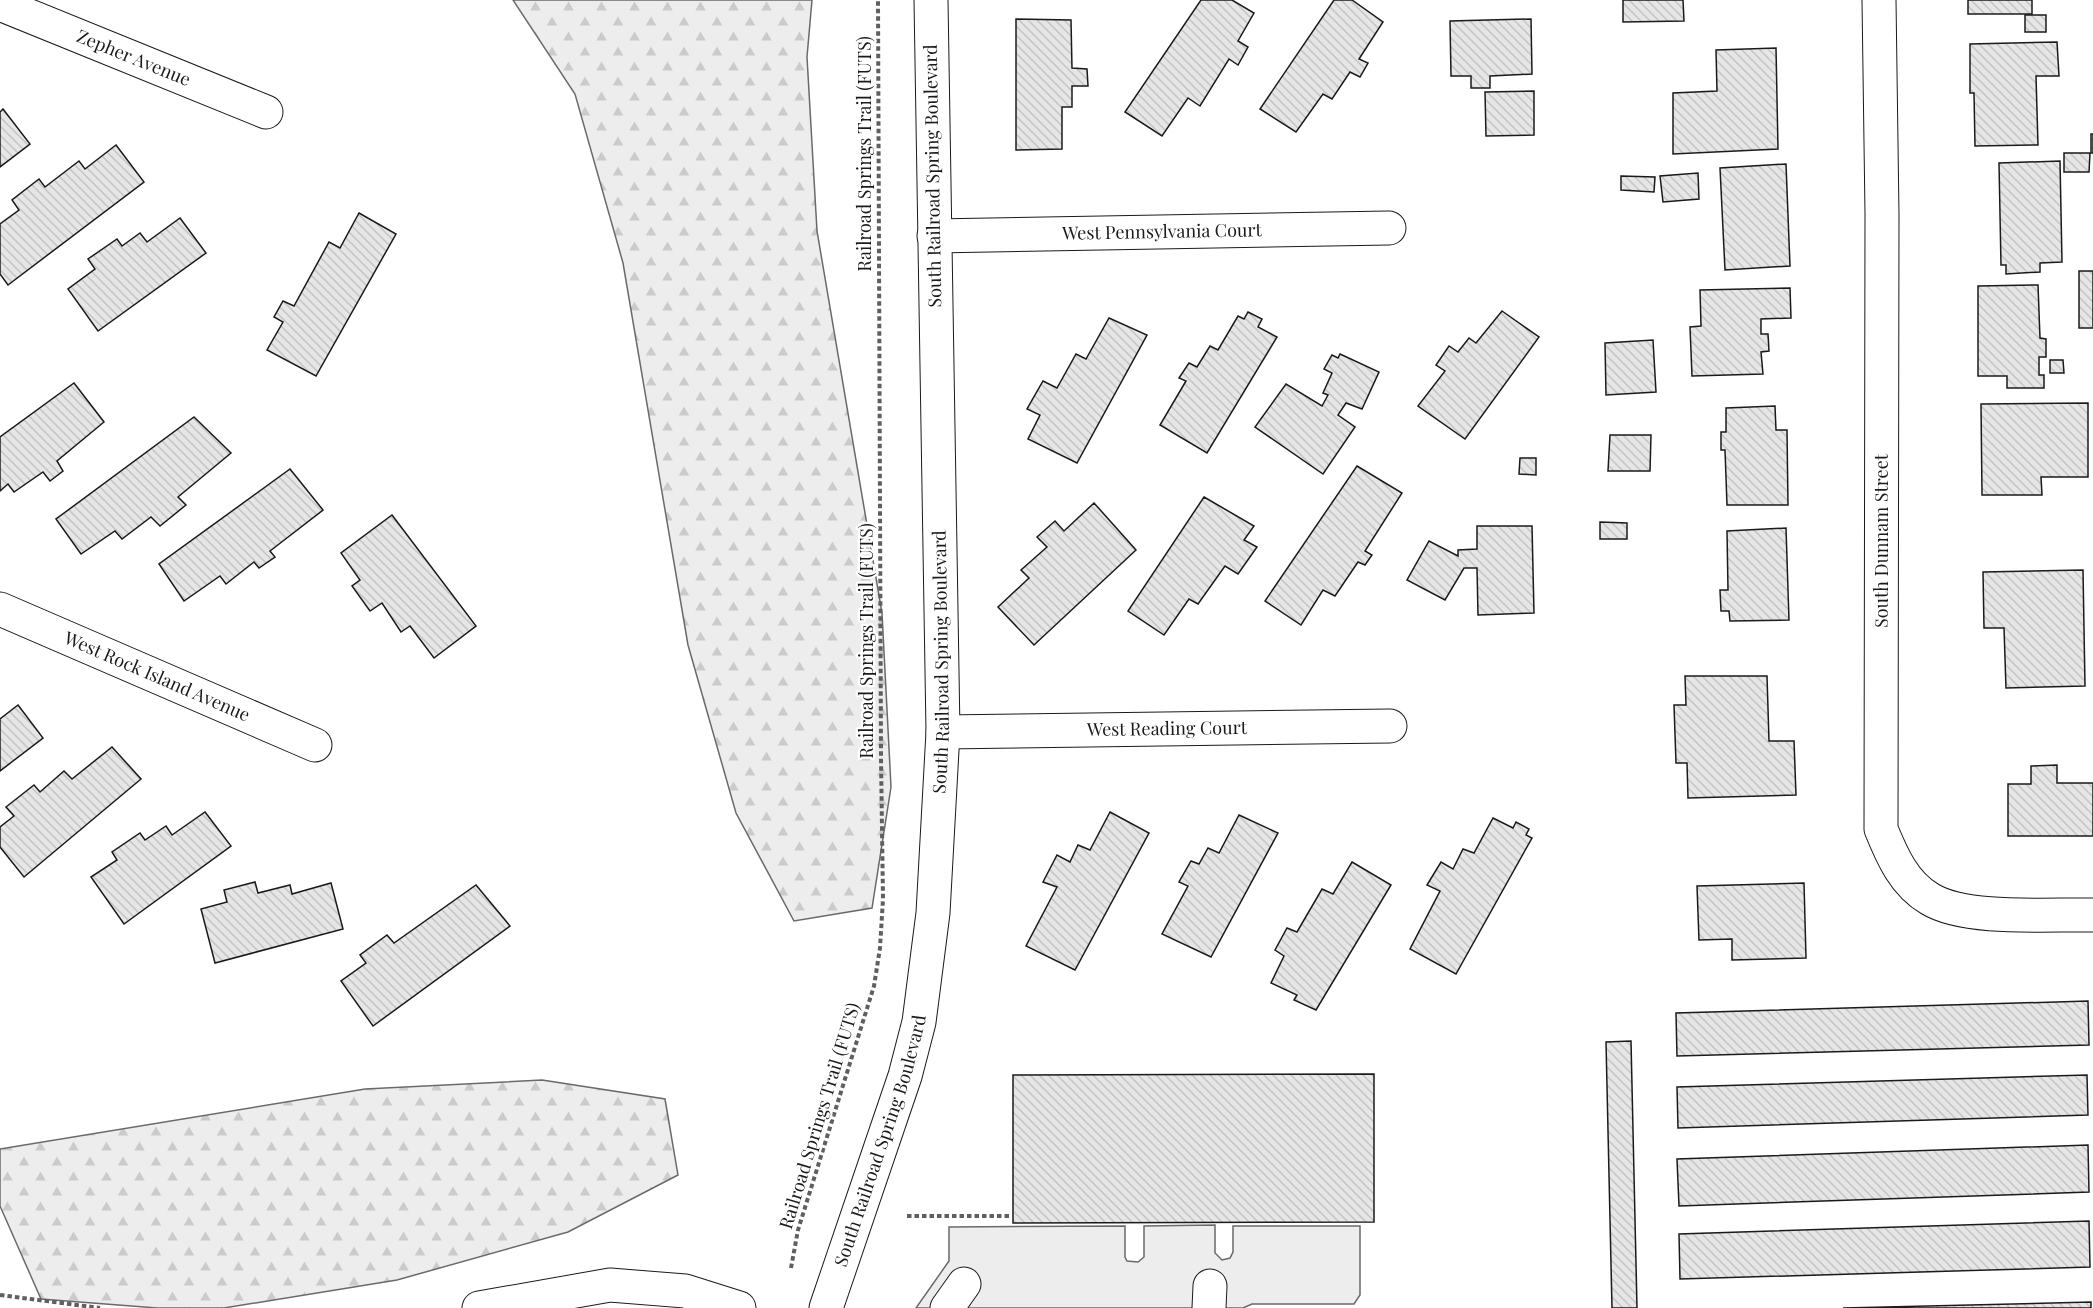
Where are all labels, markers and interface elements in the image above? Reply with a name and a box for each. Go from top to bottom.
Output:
street label: Zepher Avenue [73,23,194,91]
street label: Railroad Springs Trail (FUTS) [852,36,876,272]
street label: South Railroad Spring Boulevard [918,44,946,308]
street label: West Pennsylvania Court [1061,217,1263,245]
street label: South Dunnam Street [1869,453,1893,628]
street label: Railroad Springs Trail (FUTS) [854,523,878,759]
street label: South Railroad Spring Boulevard [927,530,954,794]
street label: West Rock Island Avenue [60,625,254,727]
street label: West Reading Court [1086,715,1248,741]
street label: Railroad Springs Trail (FUTS) [773,1000,865,1232]
street label: South Railroad Spring Boulevard [828,1013,931,1270]

